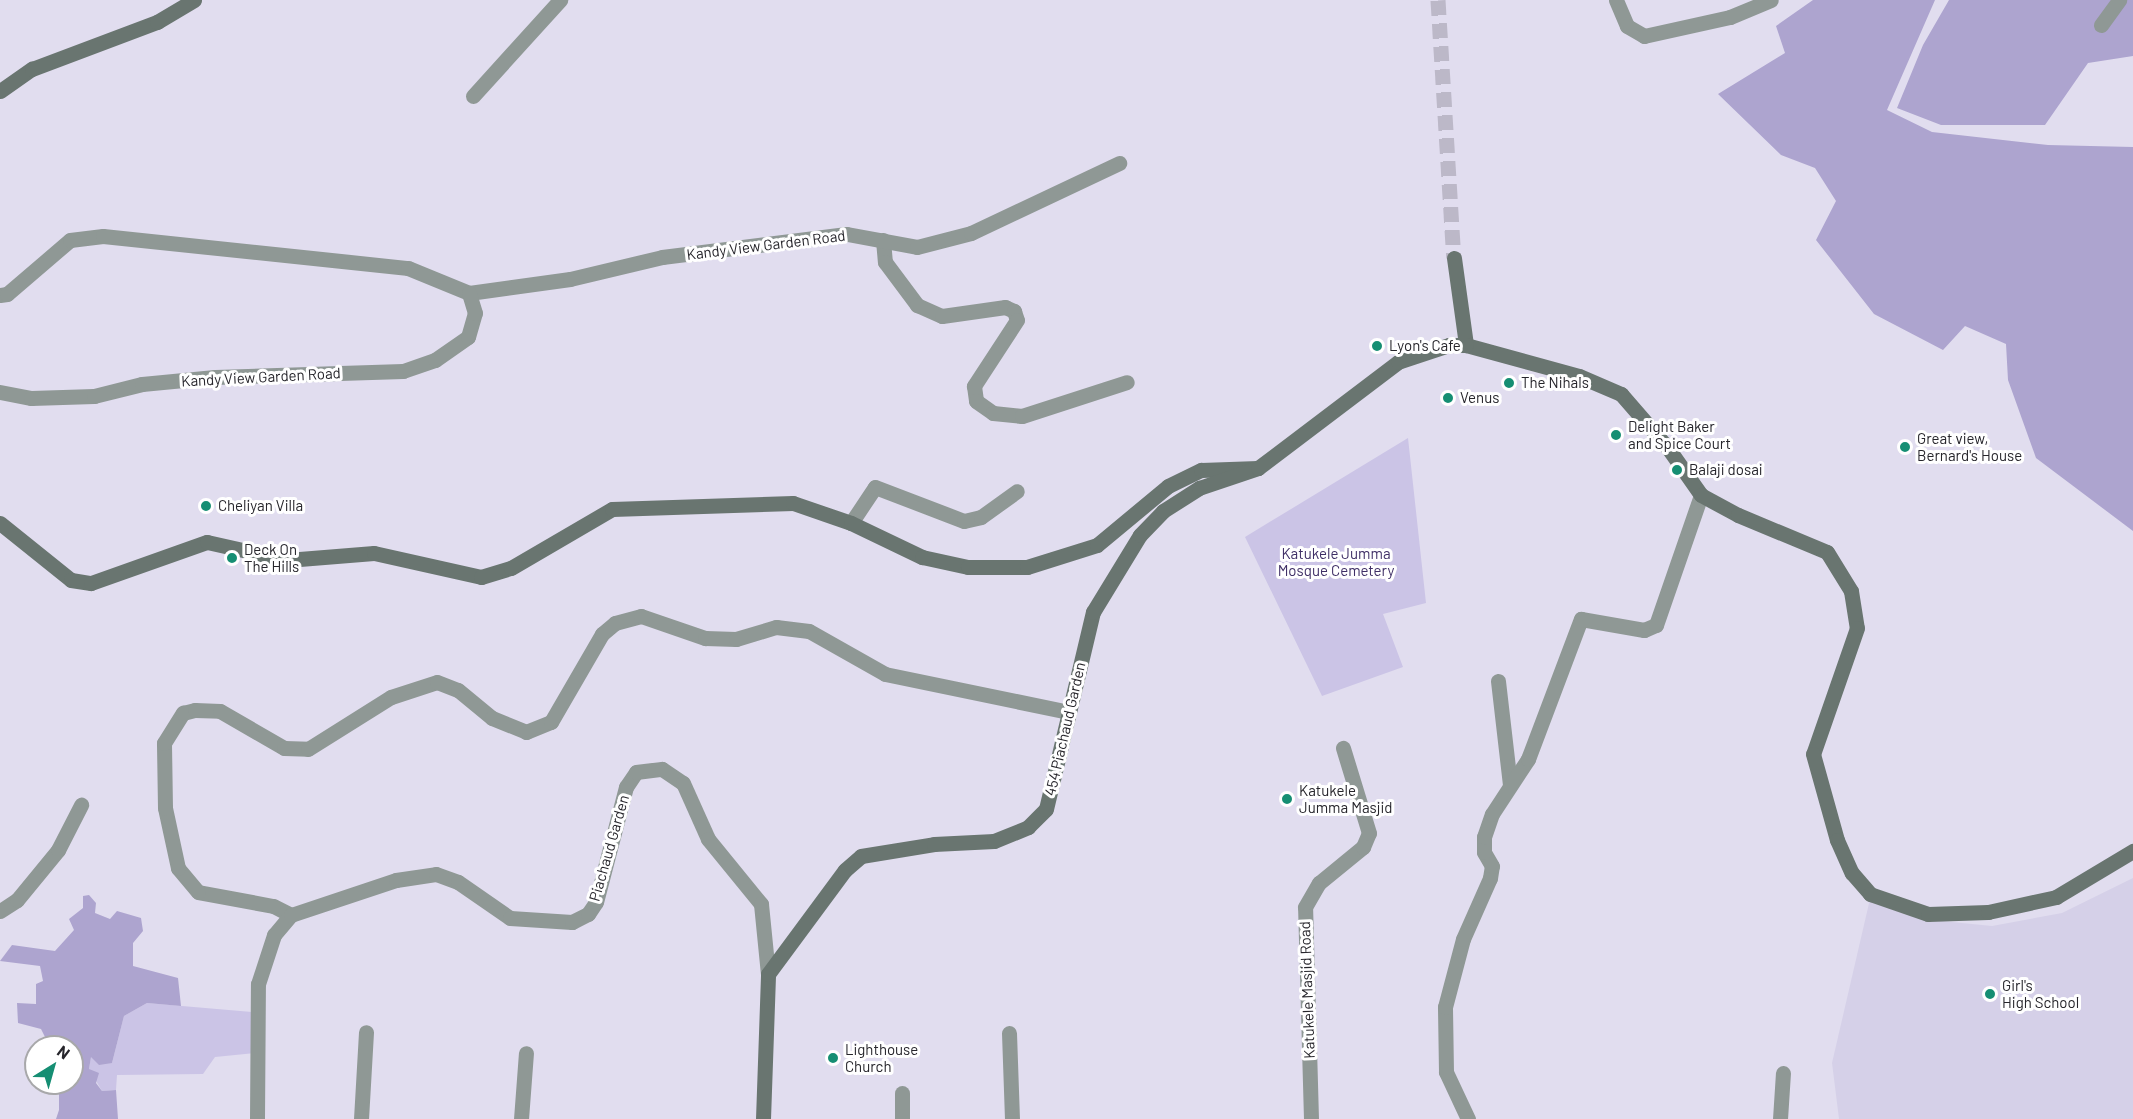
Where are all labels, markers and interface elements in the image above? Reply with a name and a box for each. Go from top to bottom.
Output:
street label: Kandy View Garden Road [686,226,846,264]
place label: Lyon's Cafe [1389,337,1461,355]
marker: Lyon's Cafe [1370,339,1384,353]
street label: Kandy View Garden Road [181,364,341,390]
place label: The Nihals [1521,374,1589,392]
marker: The Nihals [1502,376,1516,390]
place label: Venus [1460,389,1499,407]
marker: Venus [1441,391,1455,405]
place label: Delight Baker and Spice Court [1628,417,1731,452]
marker: Delight Baker and Spice Court [1609,428,1623,442]
place label: Great view, Bernard's House [1917,429,2022,464]
marker: Great view, Bernard's House [1898,440,1912,454]
place label: Balaji dosai [1689,461,1763,479]
marker: Balaji dosai [1670,463,1684,477]
place label: Cheliyan Villa [218,497,303,515]
marker: Cheliyan Villa [199,499,213,513]
place label: Deck On The Hills [244,540,299,575]
park label: Katukele Jumma Mosque Cemetery [1278,544,1394,579]
marker: Deck On The Hills [225,551,239,565]
street label: 454 Piachaud Garden [1041,660,1089,798]
place label: Katukele Jumma Masjid [1299,781,1392,816]
marker: Katukele Jumma Masjid [1280,792,1294,806]
street label: Piachaud Garden [585,793,633,903]
street label: Katukele Masjid Road [1296,921,1318,1059]
place label: Girl's High School [2002,976,2079,1011]
marker: Girl's High School [1983,987,1997,1001]
north arrow [24,1035,84,1095]
place label: Lighthouse Church [845,1040,918,1075]
text: N [54,1041,74,1063]
marker: Lighthouse Church [826,1051,840,1065]

